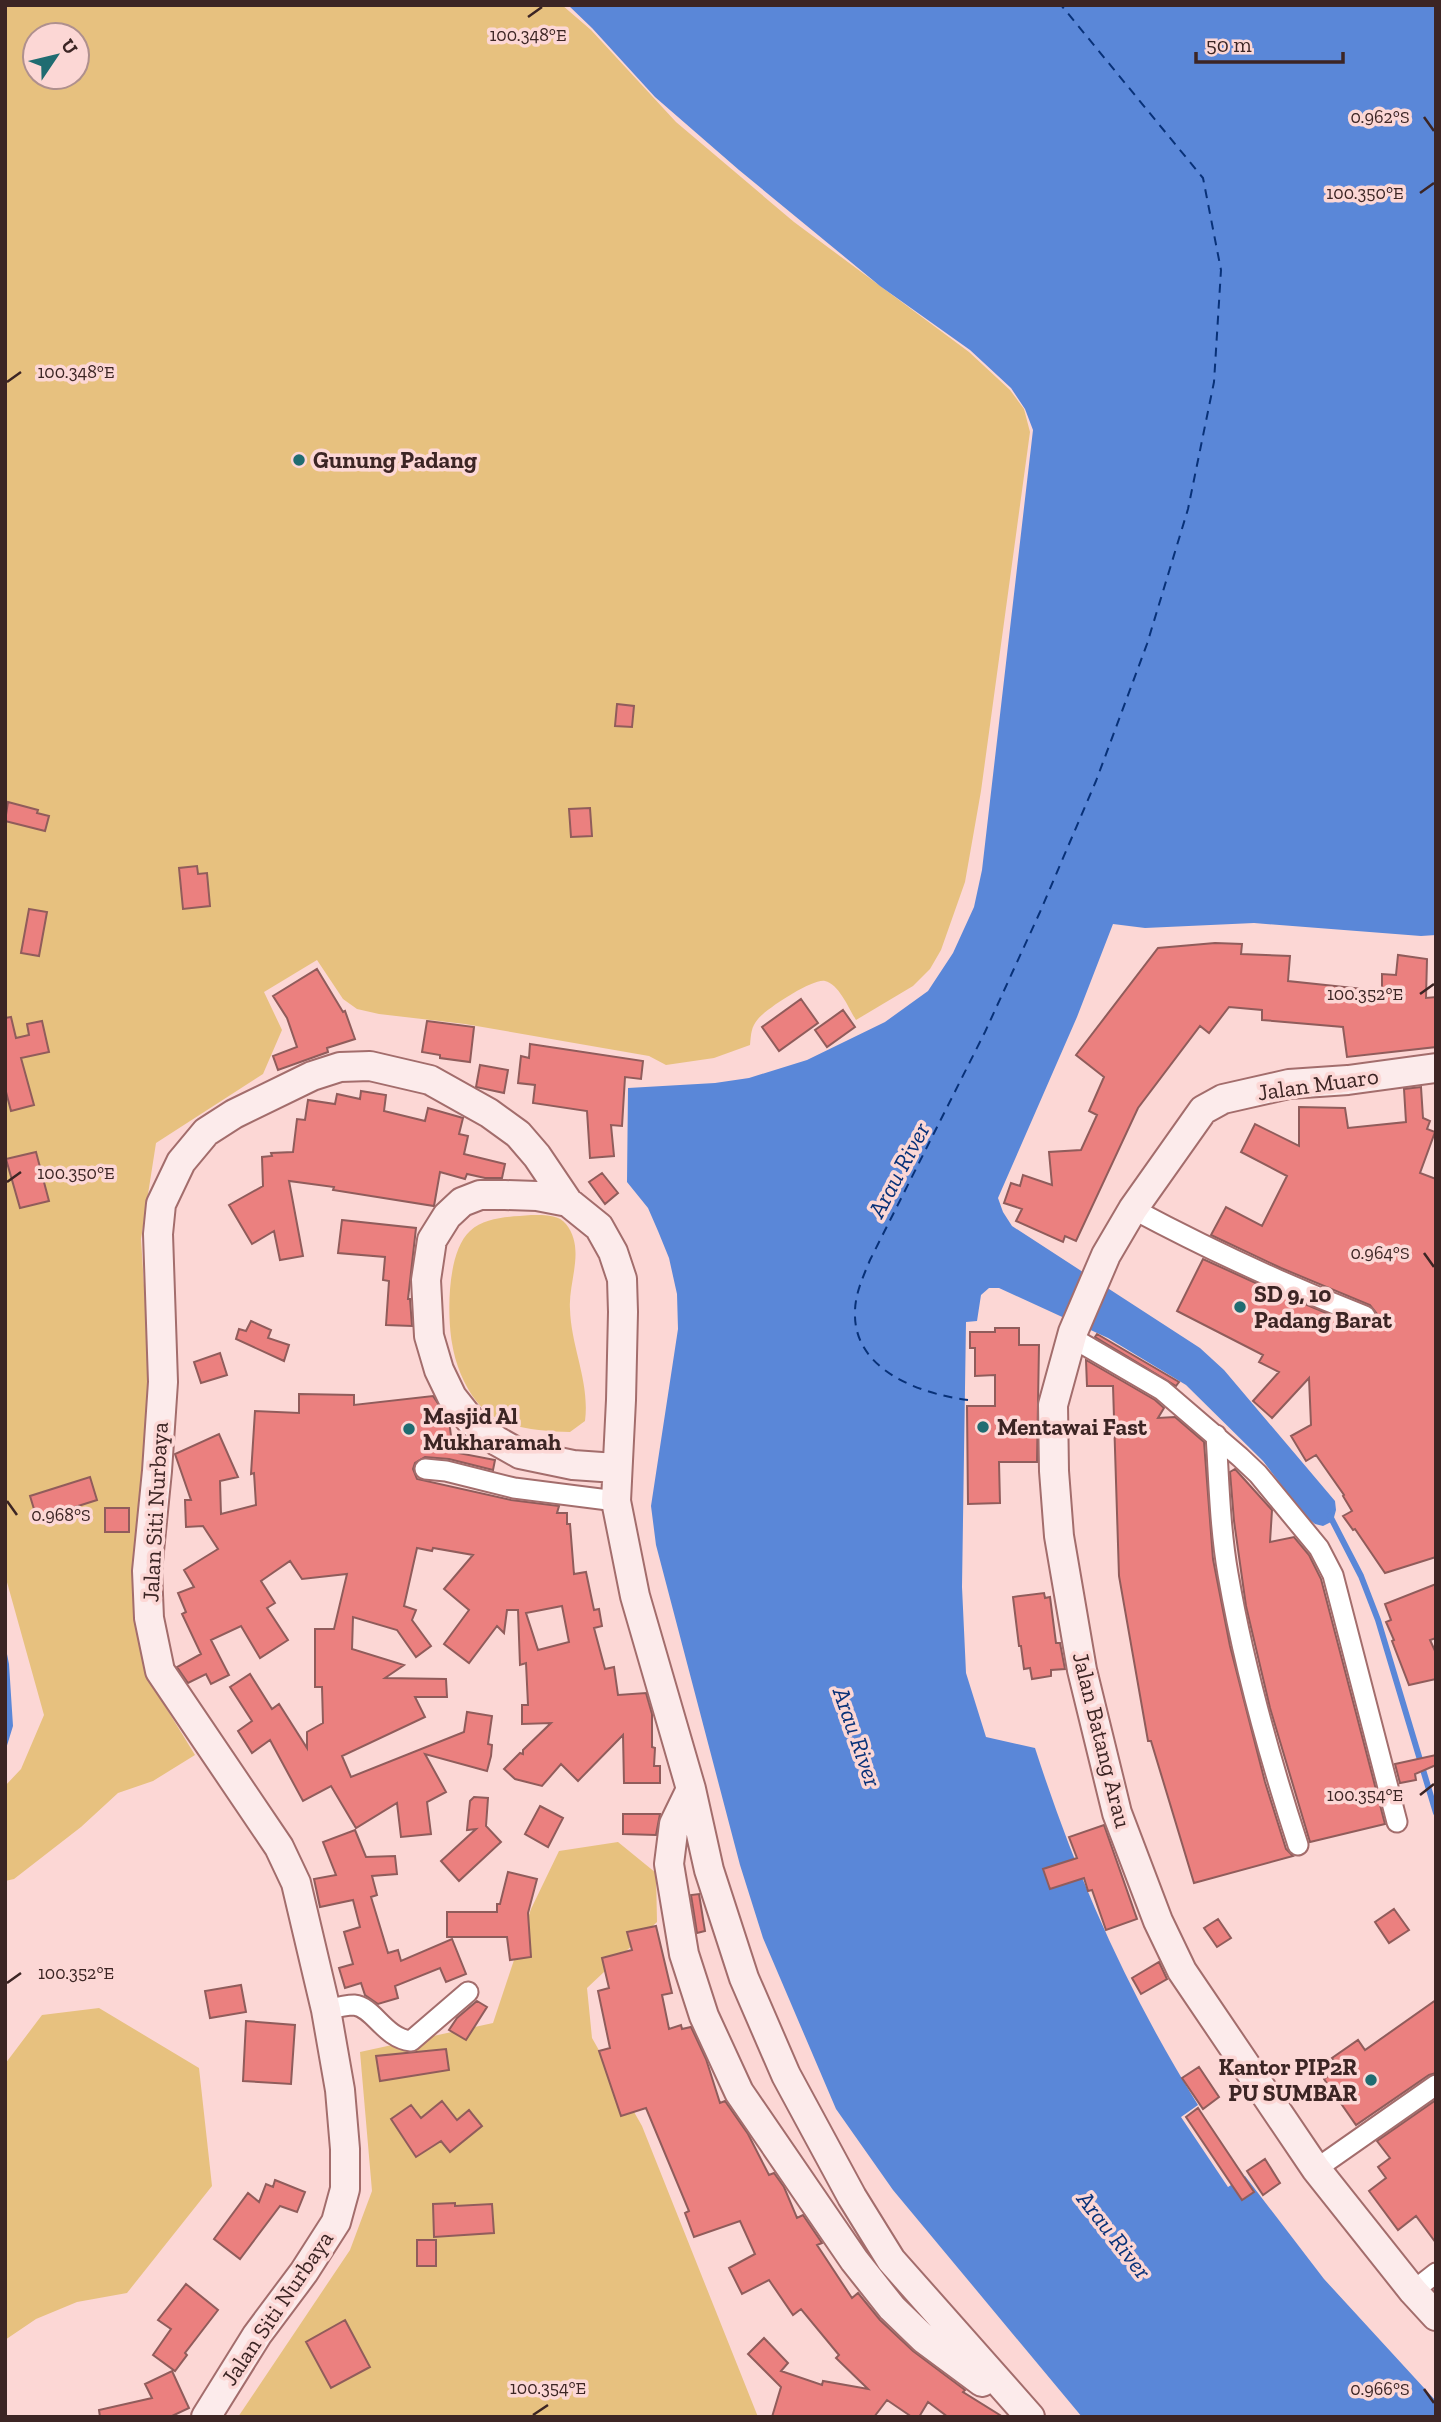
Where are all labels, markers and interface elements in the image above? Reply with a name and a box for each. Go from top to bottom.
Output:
north arrow [21,21,91,91]
scale bar [1196,21,1343,65]
text: 100.348°E [489,24,567,46]
text: 50 m [1206,32,1252,57]
text: U [56,34,83,59]
text: 0.962°S [1350,106,1410,128]
text: 100.350°E [1326,182,1404,204]
text: 100.348°E [37,361,115,383]
place label: Gunung Padang [313,446,477,474]
marker: Gunung Padang [291,452,307,468]
text: 100.352°E [1327,983,1403,1005]
street label: Jalan Muaro [1256,1062,1380,1106]
water label: Arau River [861,1117,936,1223]
text: 100.350°E [37,1162,115,1184]
text: 0.964°S [1350,1242,1410,1264]
place label: SD 9, 10 Padang Barat [1254,1280,1393,1334]
marker: SD 9, 10 Padang Barat [1232,1299,1248,1315]
place label: Masjid Al Mukharamah [423,1402,562,1456]
place label: Mentawai Fast [997,1413,1148,1441]
marker: Mentawai Fast [975,1419,991,1435]
street label: Jalan Siti Nurbaya [136,1421,174,1603]
marker: Masjid Al Mukharamah [401,1421,417,1437]
text: 0.968°S [31,1504,91,1526]
street label: Jalan Batang Arau [1067,1649,1137,1831]
water label: Arau River [827,1682,888,1791]
text: 100.354°E [1327,1784,1403,1806]
text: 100.352°E [38,1962,114,1984]
place label: Kantor PIP2R PU SUMBAR [1218,2053,1357,2107]
marker: Kantor PIP2R PU SUMBAR [1363,2072,1379,2088]
water label: Arau River [1071,2184,1158,2285]
street label: Jalan Siti Nurbaya [215,2225,339,2391]
text: 100.354°E [510,2377,586,2399]
text: 0.966°S [1350,2378,1410,2400]

